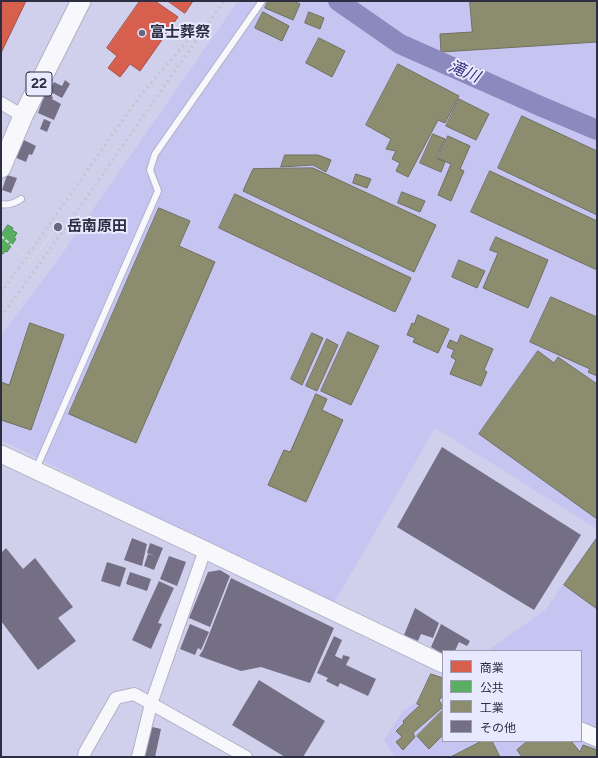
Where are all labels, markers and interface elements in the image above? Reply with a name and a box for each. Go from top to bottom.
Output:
place label: 富士葬祭 [150,24,210,42]
marker: 富士葬祭 [137,28,147,38]
water label: 滝川 [446,57,482,87]
road number: 22 [26,72,52,96]
place label: 岳南原田 [67,218,127,236]
marker: 岳南原田 [52,221,64,233]
legend [442,650,582,742]
text: 商業 [480,661,504,675]
text: 公共 [480,681,504,695]
text: 工業 [480,701,504,715]
text: その他 [480,721,516,735]

